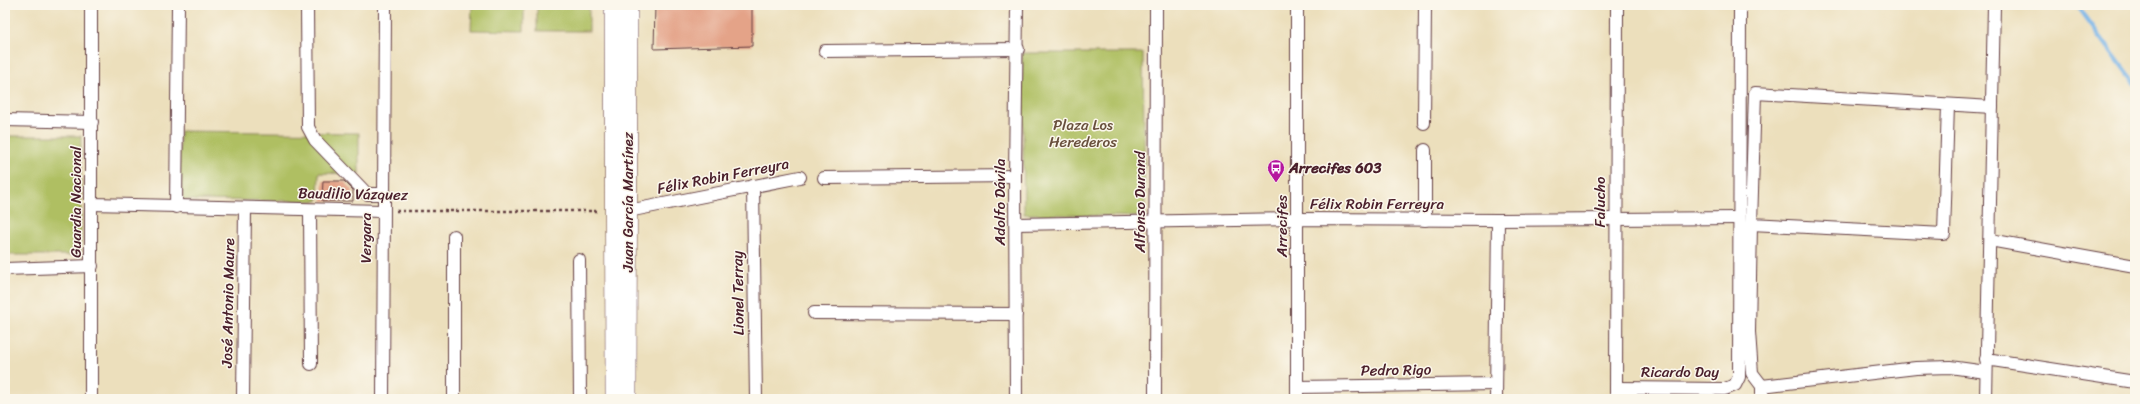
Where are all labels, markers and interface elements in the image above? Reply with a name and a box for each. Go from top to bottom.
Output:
park label: Plaza Los Herederos [1049,112,1117,155]
street label: Juan García Martínez [615,131,641,273]
street label: Guardia Nacional [63,145,89,258]
street label: Félix Robin Ferreyra [655,150,792,202]
street label: Alfonso Durand [1127,150,1153,254]
place label: Arrecifes 603 [1288,155,1382,181]
street label: Adolfo Dávila [987,158,1013,247]
bus stop icon: Arrecifes 603 [1266,158,1286,183]
street label: Falucho [1587,176,1613,227]
street label: Baudilio Vázquez [298,180,409,208]
street label: Félix Robin Ferreyra [1310,191,1445,217]
street label: Arrecifes [1269,195,1295,258]
street label: Vergara [353,212,379,263]
street label: José Antonio Maure [214,238,242,369]
street label: Lionel Terray [724,250,752,335]
street label: Pedro Rigo [1360,356,1432,384]
street label: Ricardo Day [1641,359,1719,385]

